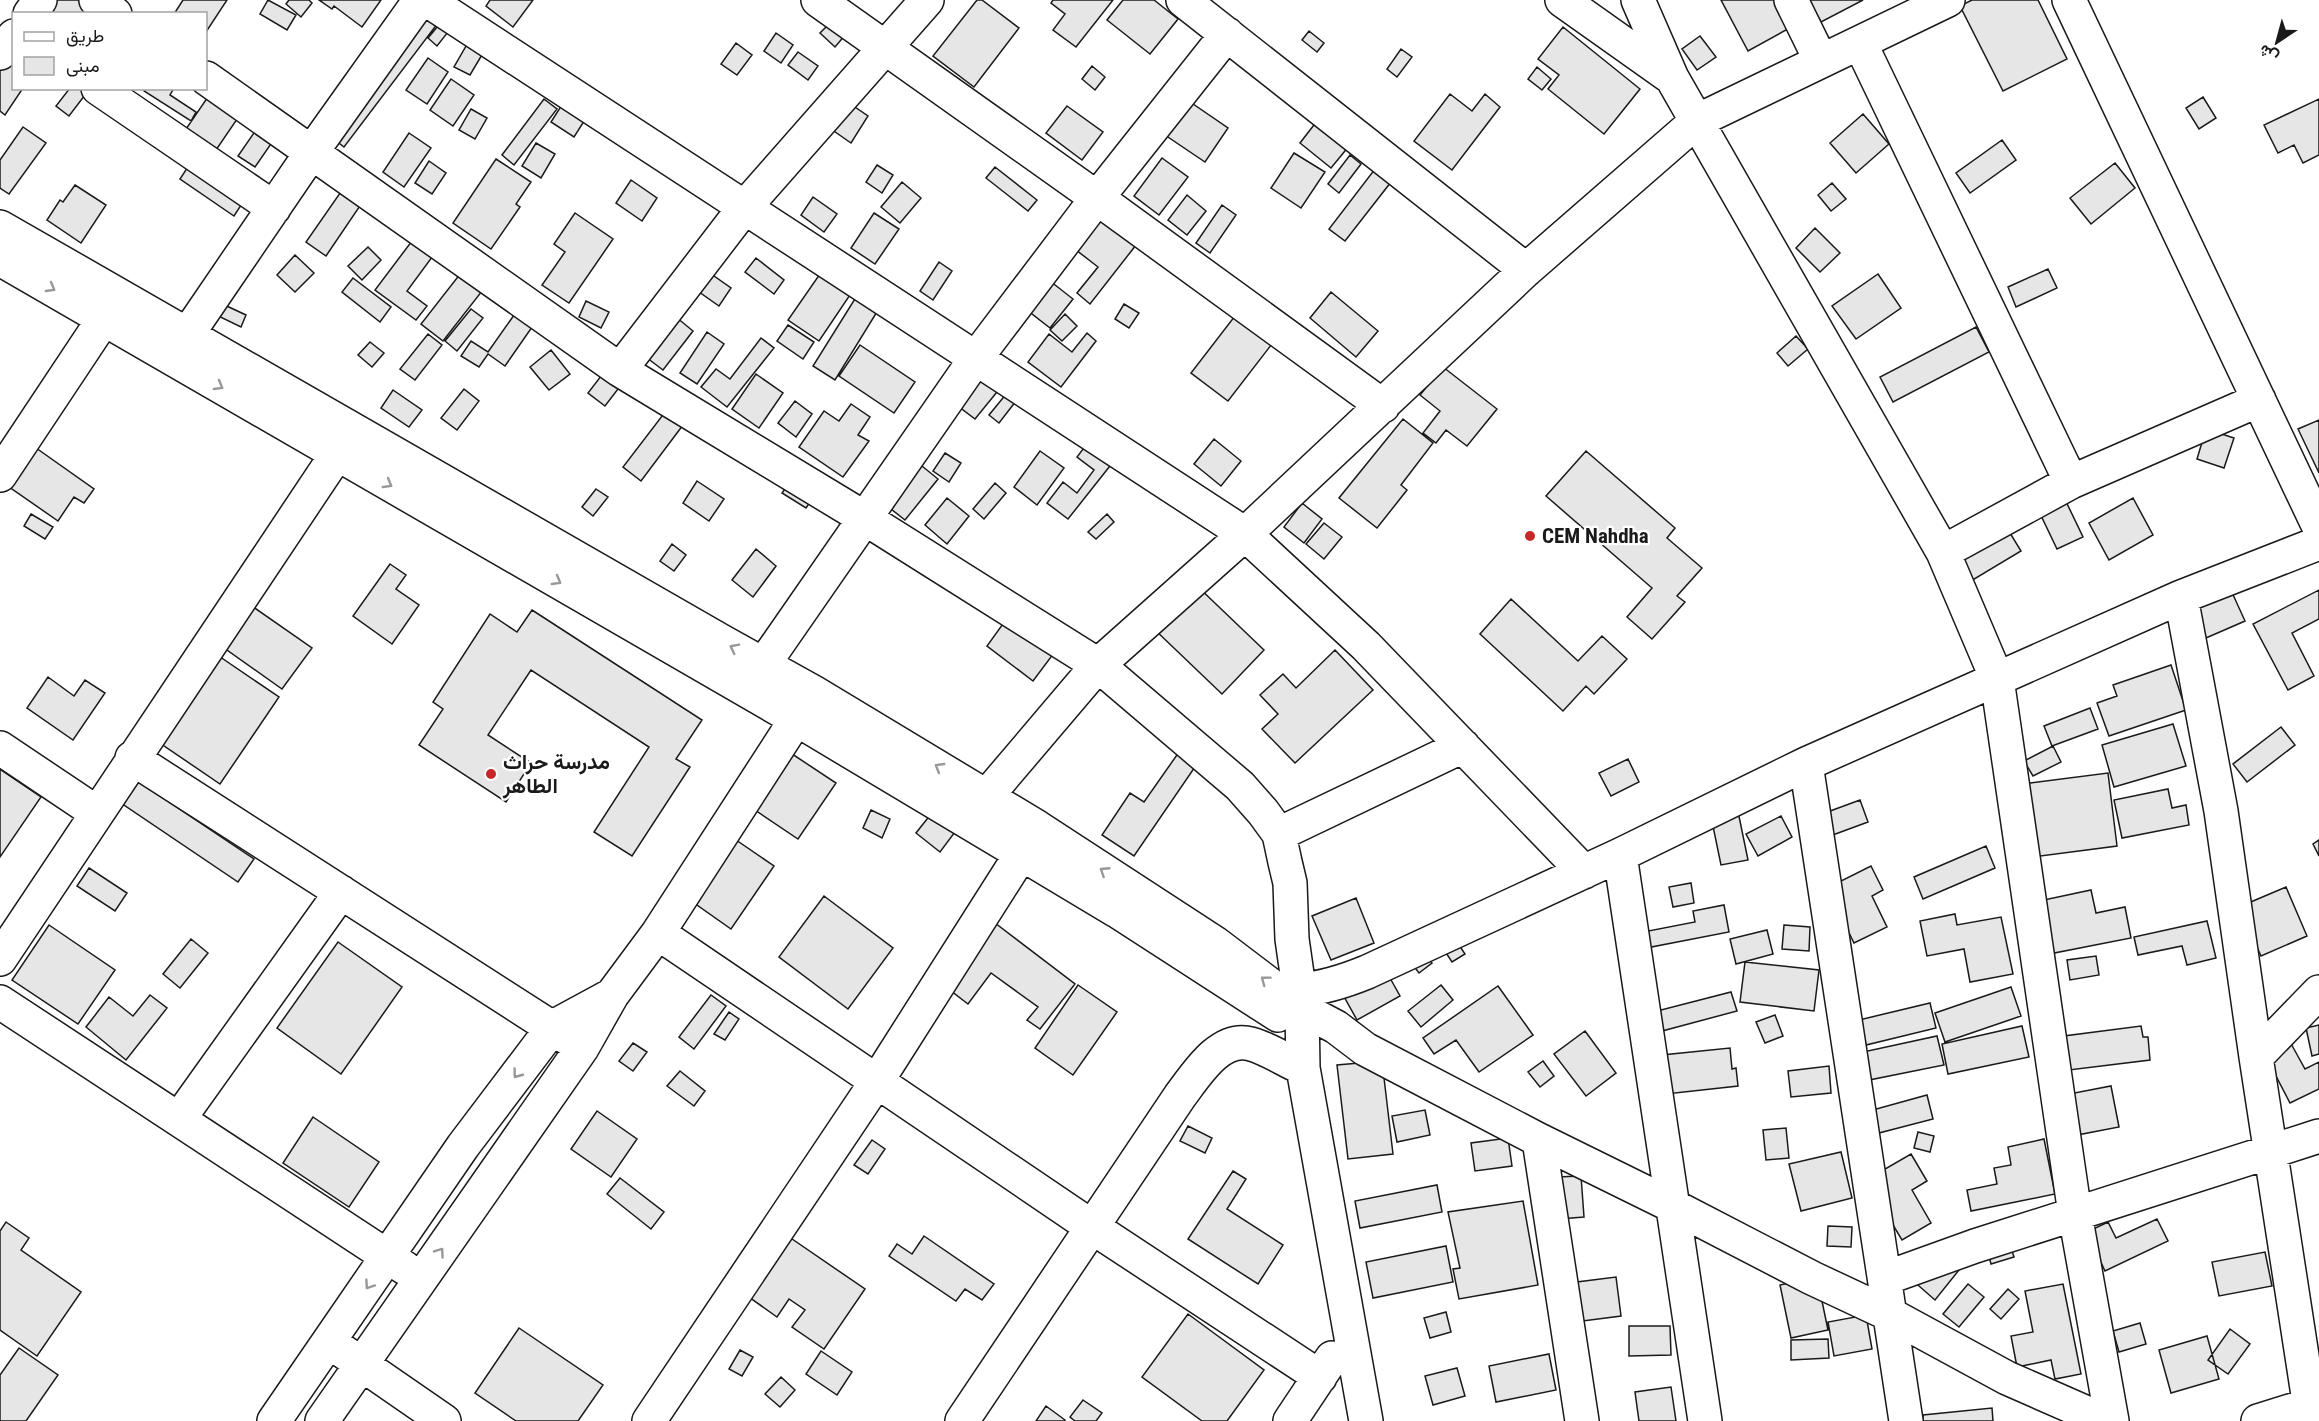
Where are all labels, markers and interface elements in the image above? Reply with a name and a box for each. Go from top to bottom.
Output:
legend [12,12,207,90]
north arrow [2247,12,2307,72]
text: طريق [66,25,104,47]
text: ش [2255,40,2282,67]
text: مبنى [66,55,100,77]
one-way arrow [45,280,55,292]
one-way arrow [213,378,223,390]
one-way arrow [382,476,392,488]
place label: CEM Nahdha [1542,524,1649,548]
marker: CEM Nahdha [1523,529,1537,543]
one-way arrow [551,574,561,585]
one-way arrow [729,644,740,655]
place label: مدرسة حراث الطاهر [502,750,610,799]
one-way arrow [935,762,945,774]
marker: مدرسة حراث الطاهر [484,767,498,781]
one-way arrow [1099,867,1110,878]
one-way arrow [1260,977,1271,988]
one-way arrow [514,1067,525,1078]
one-way arrow [433,1248,444,1259]
one-way arrow [365,1278,376,1289]

